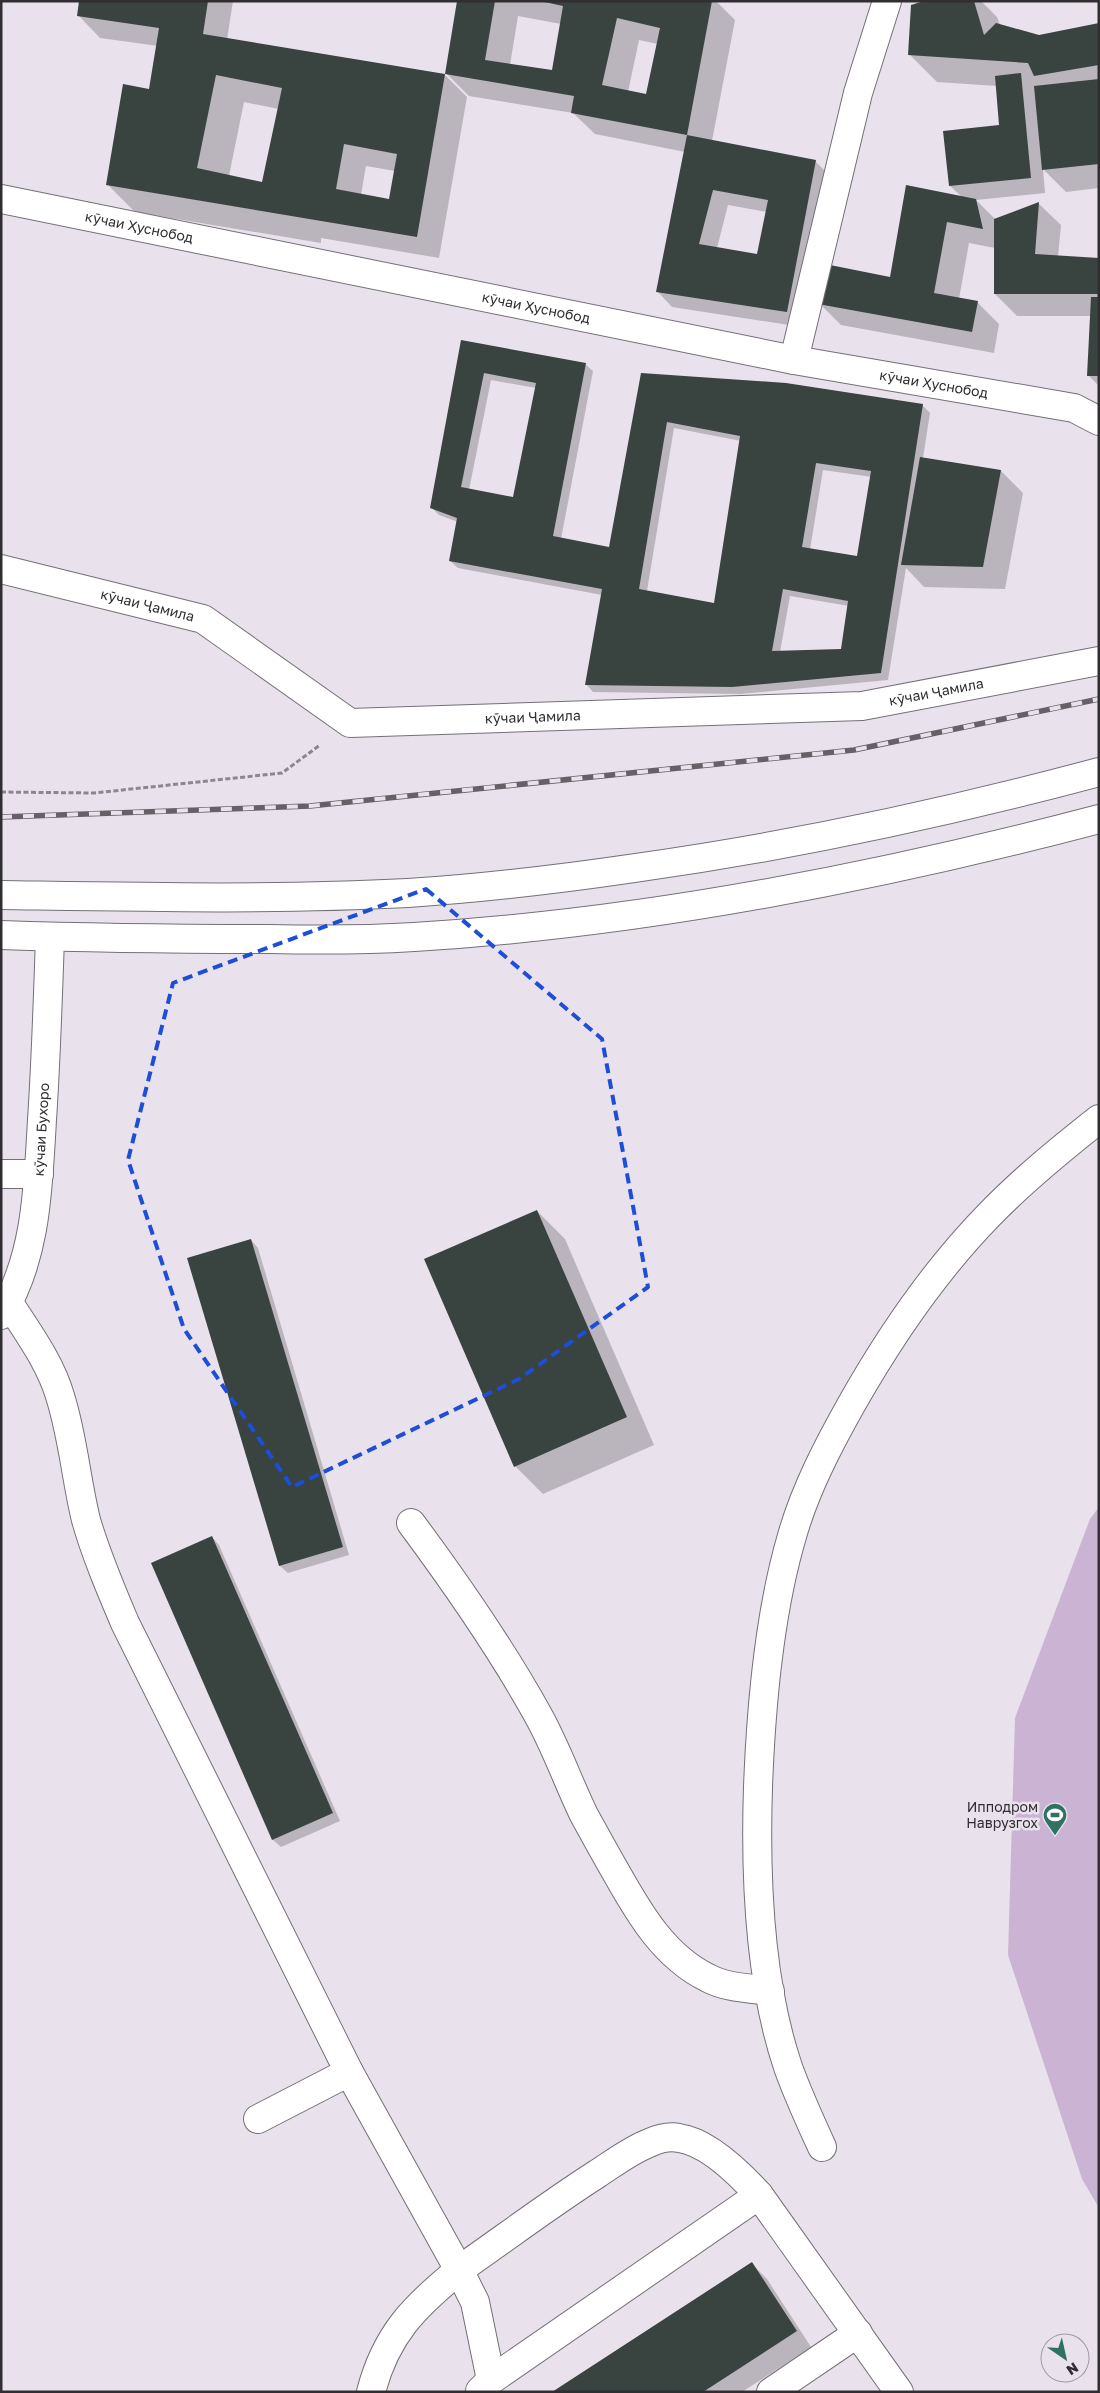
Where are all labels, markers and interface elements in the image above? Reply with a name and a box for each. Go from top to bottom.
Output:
street label: кӯчаи Ҳуснобод [84,207,195,246]
street label: кӯчаи Ҳуснобод [481,288,592,327]
street label: кӯчаи Ҳуснобод [878,366,990,401]
street label: кӯчаи Ҷамила [99,585,196,625]
street label: кӯчаи Ҷамила [887,674,985,709]
street label: кӯчаи Ҷамила [484,706,581,727]
street label: кӯчаи Бухоро [30,1082,52,1177]
place label: Ипподром Наврузгох [966,1798,1038,1831]
sports icon: Ипподром Наврузгох [1042,1802,1068,1836]
north arrow [1040,2333,1090,2383]
text: N [1063,2359,1082,2379]

